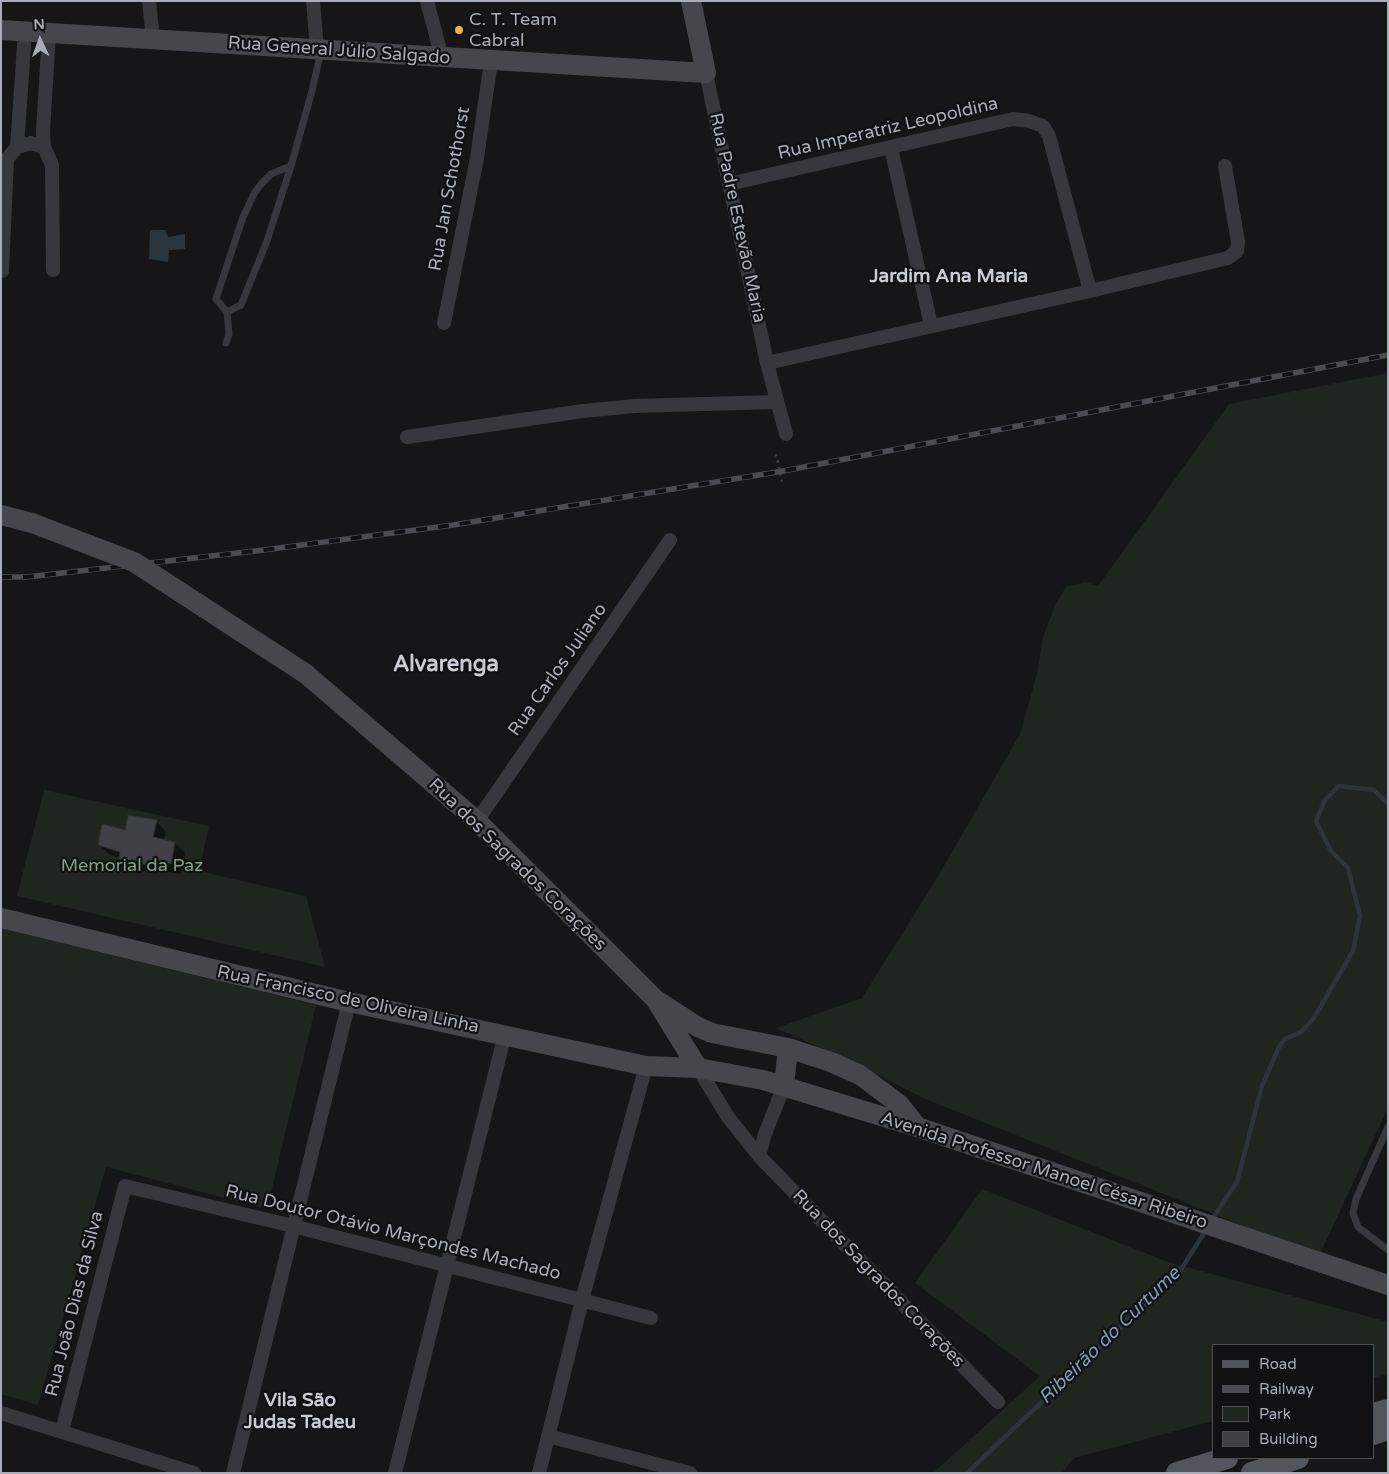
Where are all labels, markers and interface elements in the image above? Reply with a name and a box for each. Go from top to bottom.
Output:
place label: C. T. Team Cabral [469,9,557,52]
north arrow [15,15,65,65]
text: N [33,16,45,33]
marker: C. T. Team Cabral [453,24,465,36]
street label: Rua General Júlio Salgado [227,32,451,70]
street label: Rua Imperatriz Leopoldina [776,93,1000,165]
street label: Rua Jan Schothorst [425,105,475,273]
street label: Rua Padre Estevão Maria [704,111,770,325]
district label: Jardim Ana Maria [870,266,1028,288]
street label: Rua Carlos Juliano [504,599,612,741]
district label: Alvarenga [393,652,499,678]
street label: Rua dos Sagrados Corações [424,774,610,956]
park label: Memorial da Paz [61,855,203,877]
street label: Rua Francisco de Oliveira Linha [215,962,481,1038]
street label: Avenida Professor Manoel César Ribeiro [878,1108,1210,1234]
street label: Rua Doutor Otávio Marçondes Machado [223,1181,563,1285]
street label: Rua dos Sagrados Corações [787,1186,969,1372]
street label: Rua João Dias da Silva [41,1209,109,1399]
water label: Ribeirão do Curtume [1035,1263,1185,1409]
legend [1212,1344,1374,1459]
text: Road [1259,1355,1297,1373]
text: Railway [1259,1380,1314,1398]
district label: Vila São Judas Tadeu [244,1390,356,1434]
text: Park [1259,1405,1291,1423]
text: Building [1259,1430,1318,1448]

